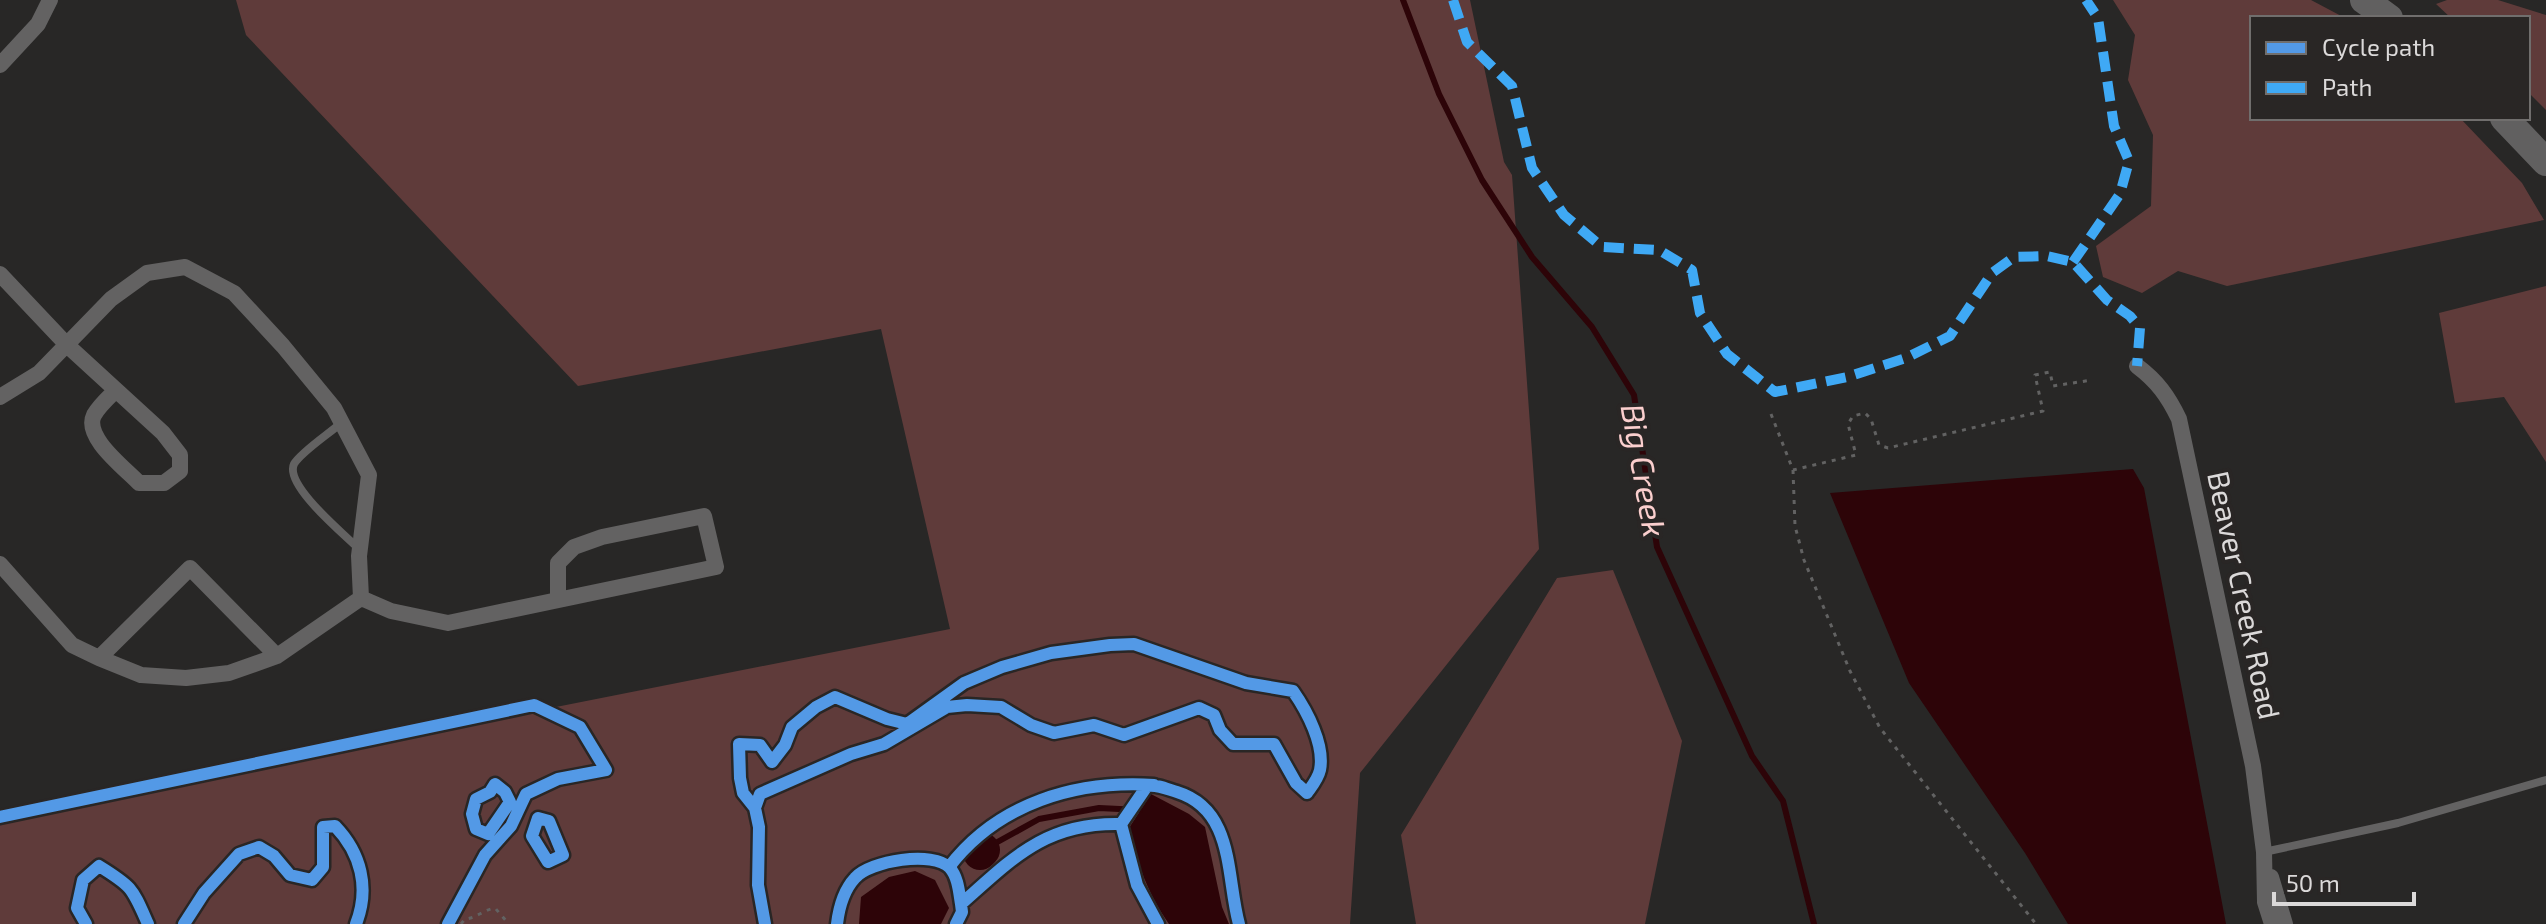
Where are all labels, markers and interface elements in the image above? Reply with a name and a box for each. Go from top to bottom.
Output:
legend [2250,16,2530,120]
text: Cycle path [2322,32,2435,61]
text: Path [2322,72,2372,101]
water label: Big Creek [1614,400,1675,540]
street label: Beaver Creek Road [2201,468,2289,722]
scale bar [2274,856,2414,906]
text: 50 m [2286,868,2340,897]

